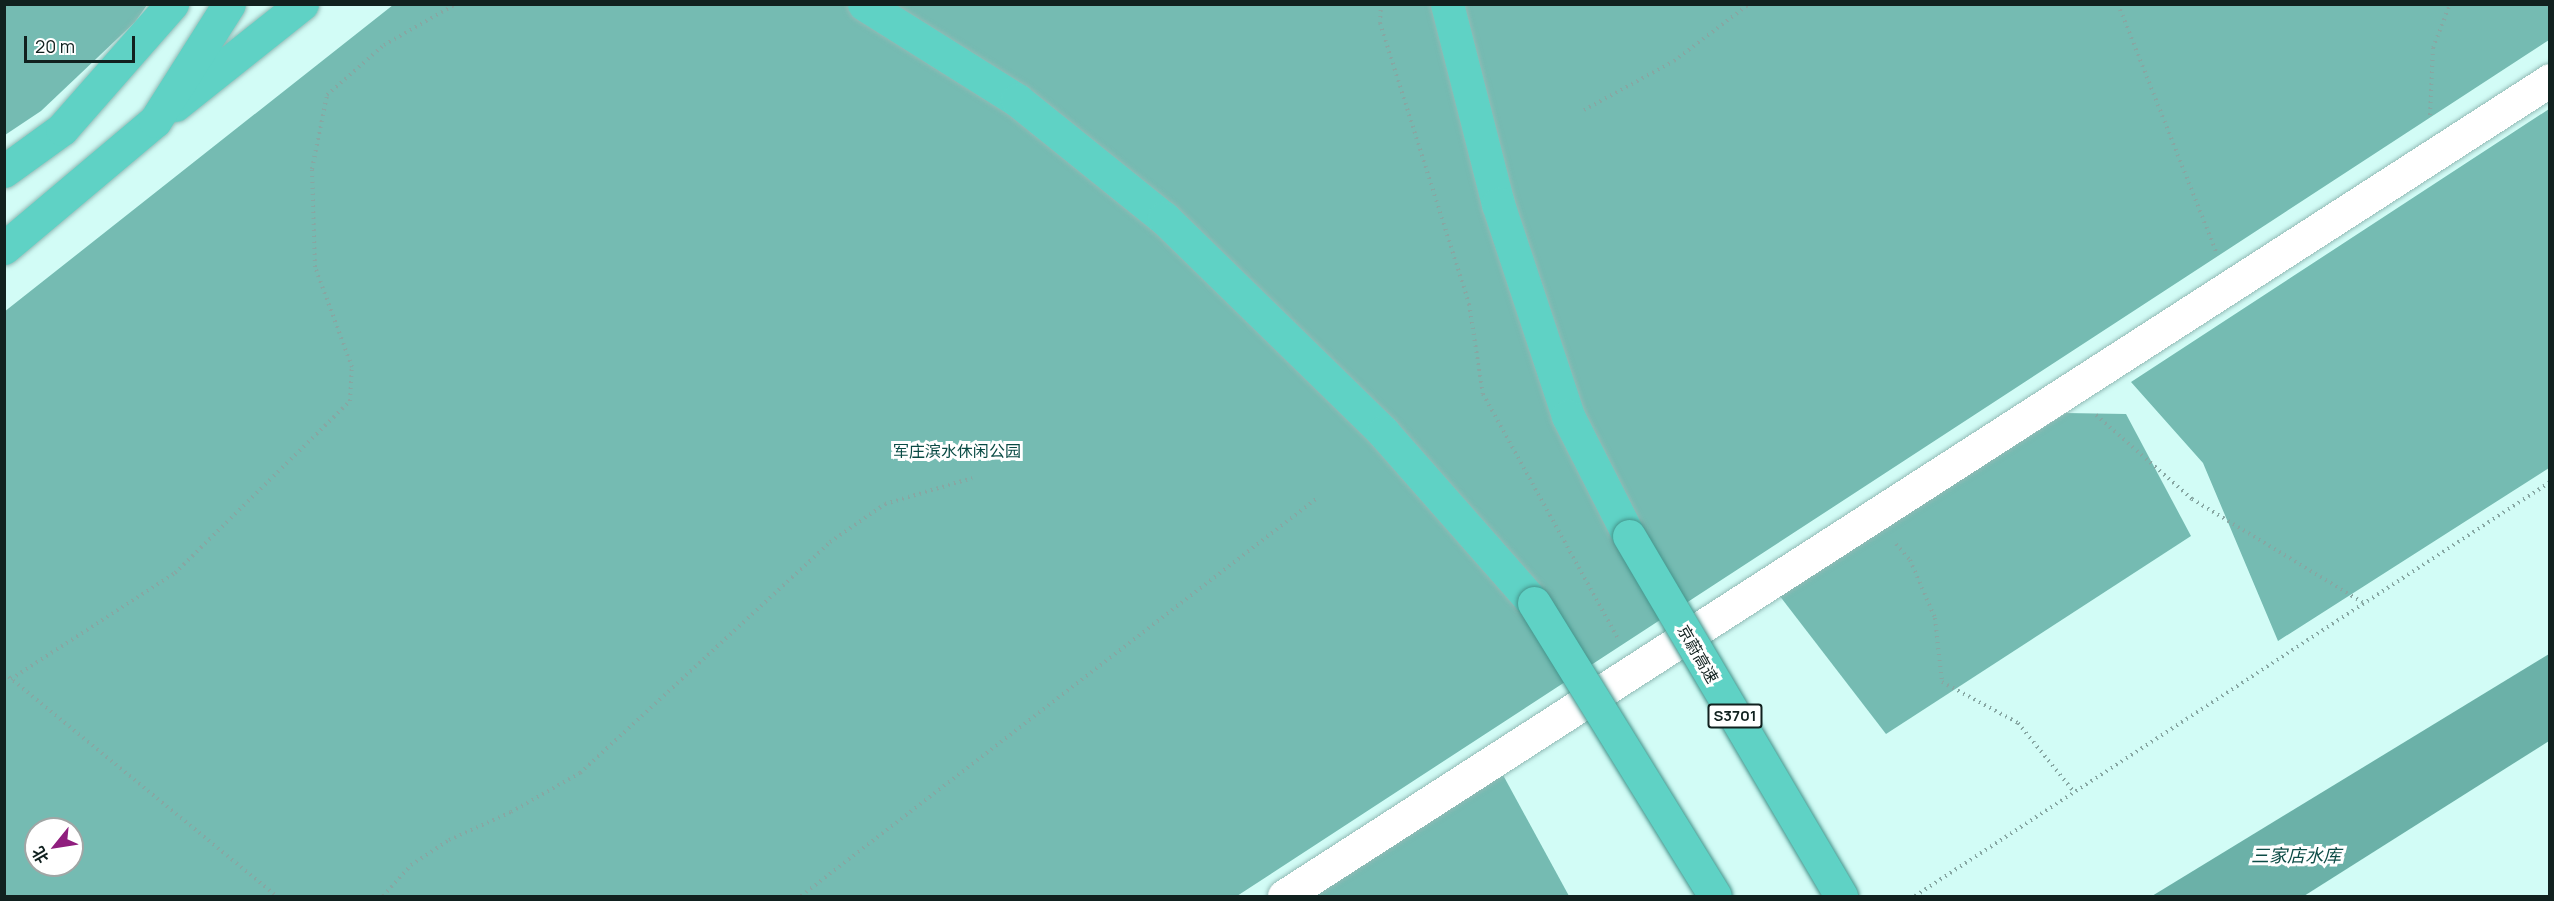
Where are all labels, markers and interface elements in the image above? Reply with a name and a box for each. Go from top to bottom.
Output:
scale bar [27,24,138,62]
text: 20 m [35,34,75,58]
park label: 军庄滨水休闲公园 [893,441,1021,461]
street label: 京蔚高速 [1674,621,1722,687]
road number: S3701 [1706,704,1764,728]
north arrow [24,817,84,877]
text: 北 [27,843,54,867]
water label: 三家店水库 [2251,844,2341,866]

